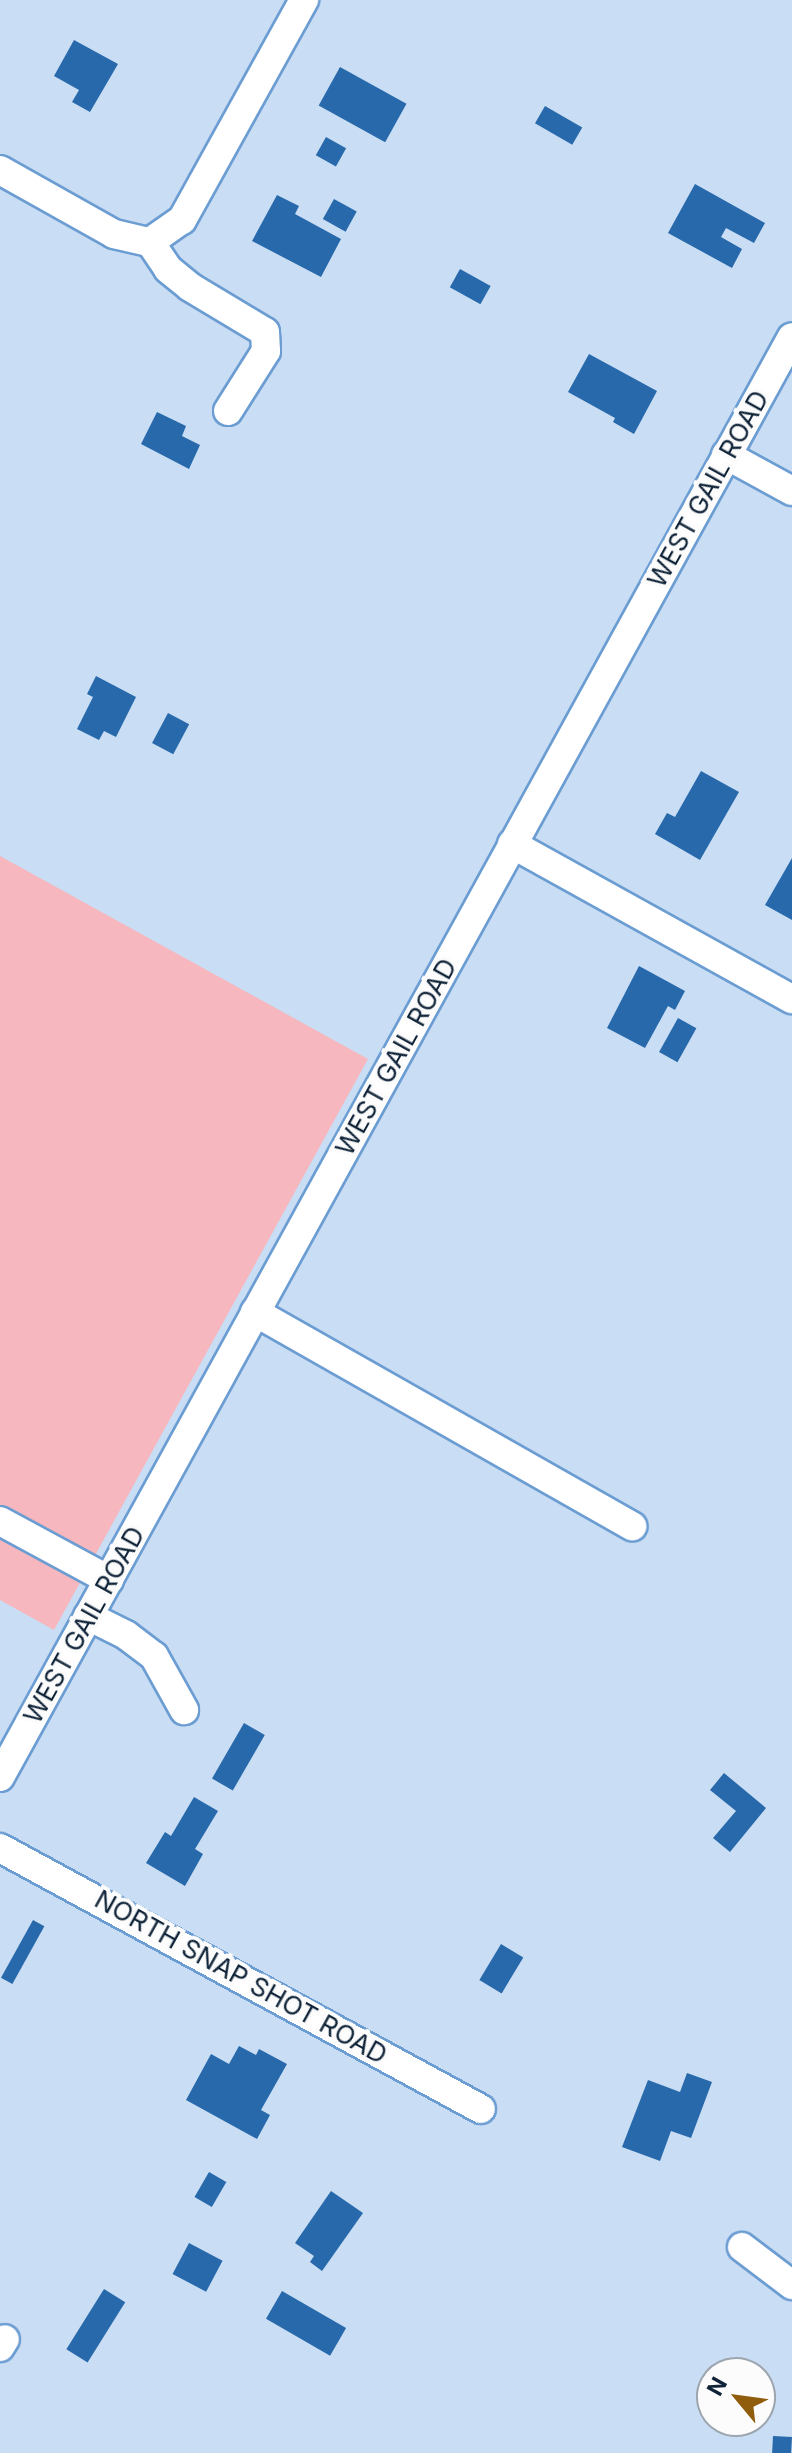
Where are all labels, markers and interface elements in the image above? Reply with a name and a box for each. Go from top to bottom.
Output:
street label: WEST GAIL ROAD [641,385,775,593]
street label: WEST GAIL ROAD [329,953,463,1161]
street label: WEST GAIL ROAD [17,1521,151,1729]
street label: NORTH SNAP SHOT ROAD [89,1884,393,2070]
north arrow [696,2357,776,2437]
text: N [701,2373,732,2400]

